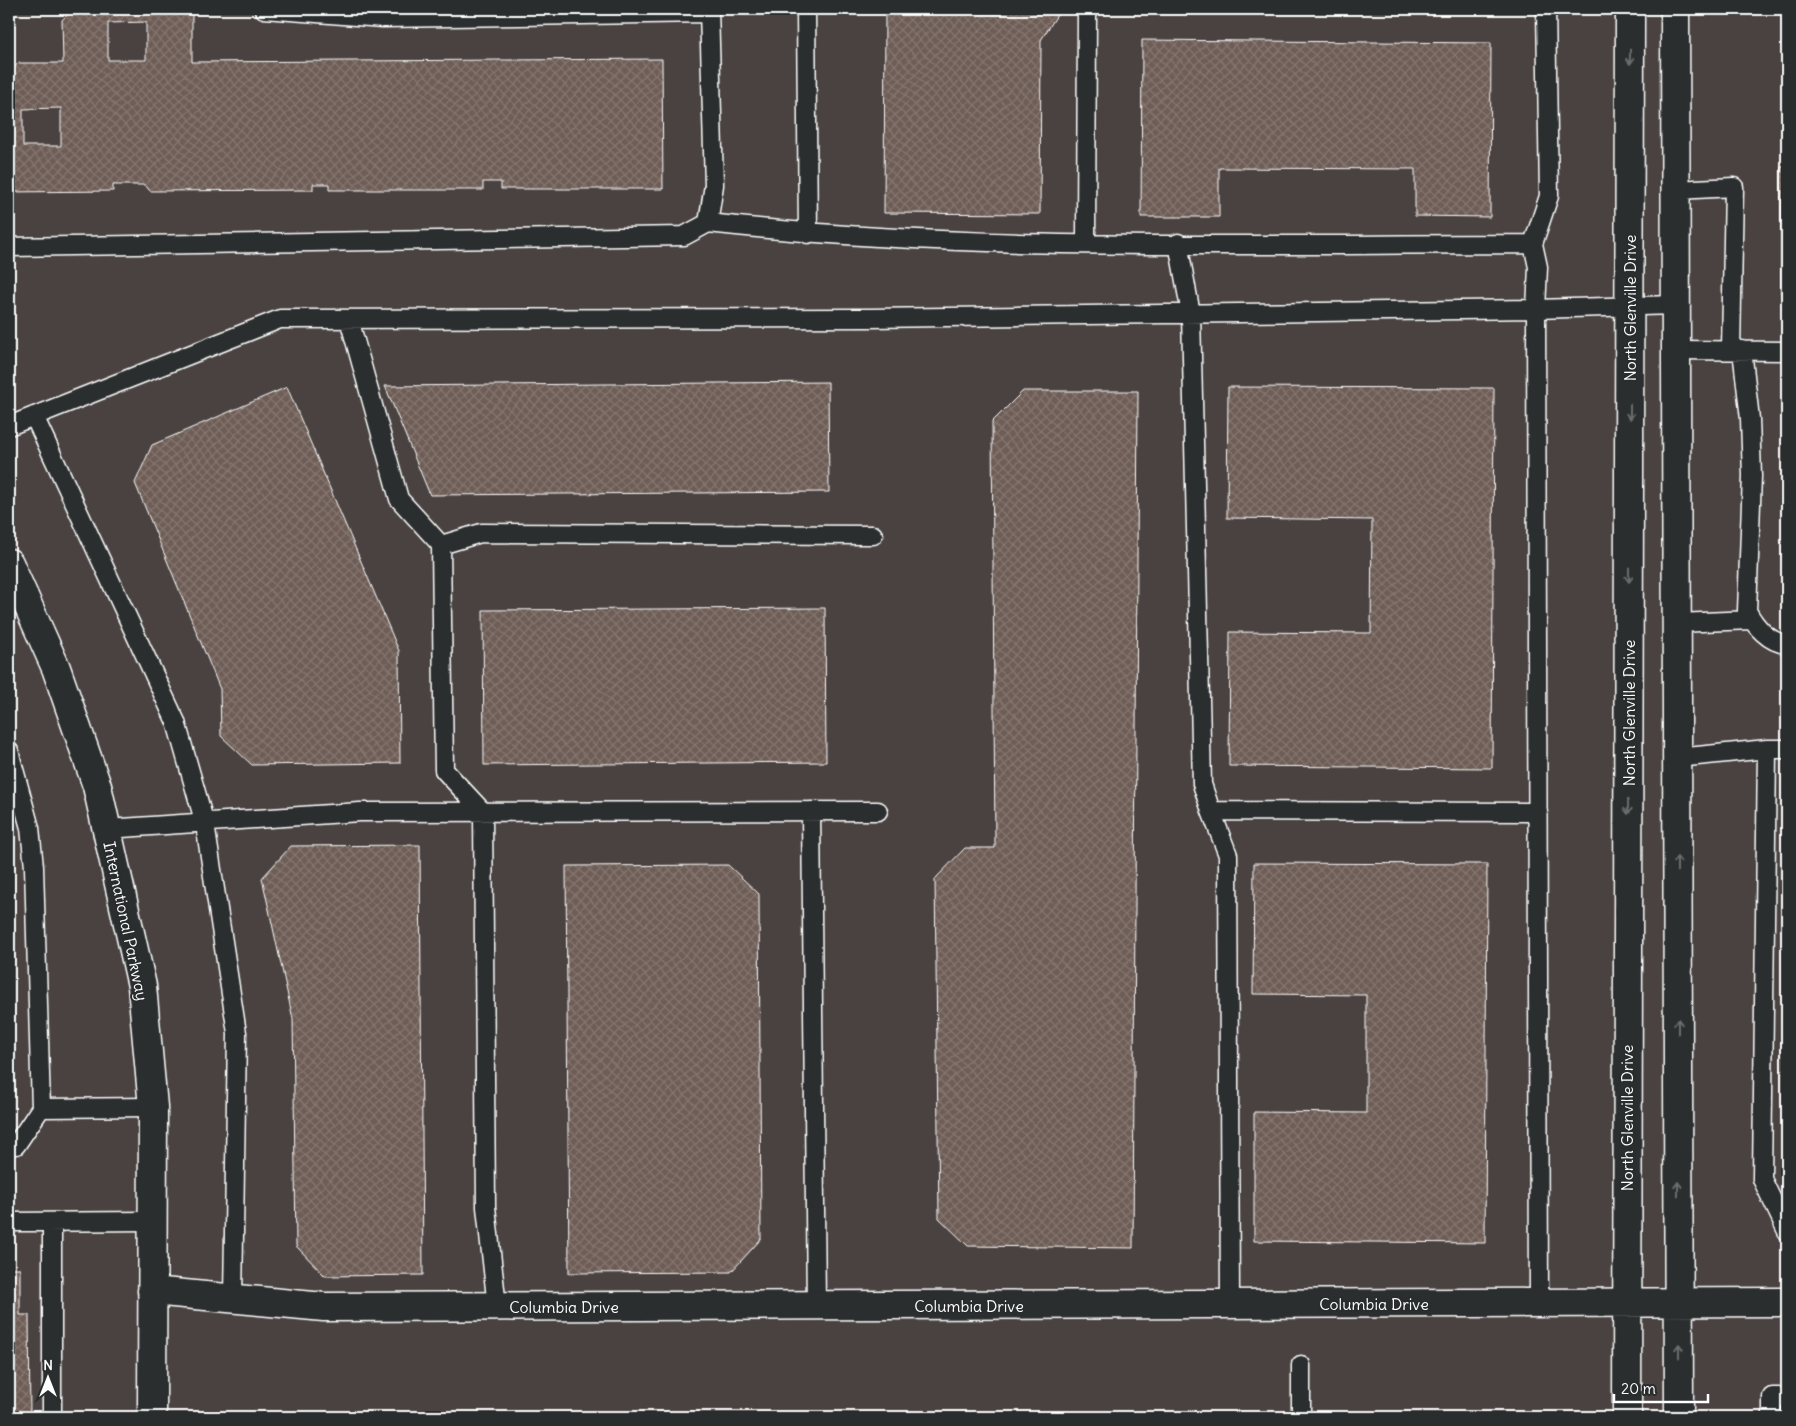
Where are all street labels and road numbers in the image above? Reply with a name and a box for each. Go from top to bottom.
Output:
street label: North Glenville Drive [1620,235,1640,381]
street label: North Glenville Drive [1619,640,1639,786]
street label: International Parkway [99,840,153,1002]
street label: North Glenville Drive [1617,1045,1637,1191]
street label: Columbia Drive [1319,1294,1429,1314]
street label: Columbia Drive [914,1296,1024,1316]
street label: Columbia Drive [509,1297,619,1317]

